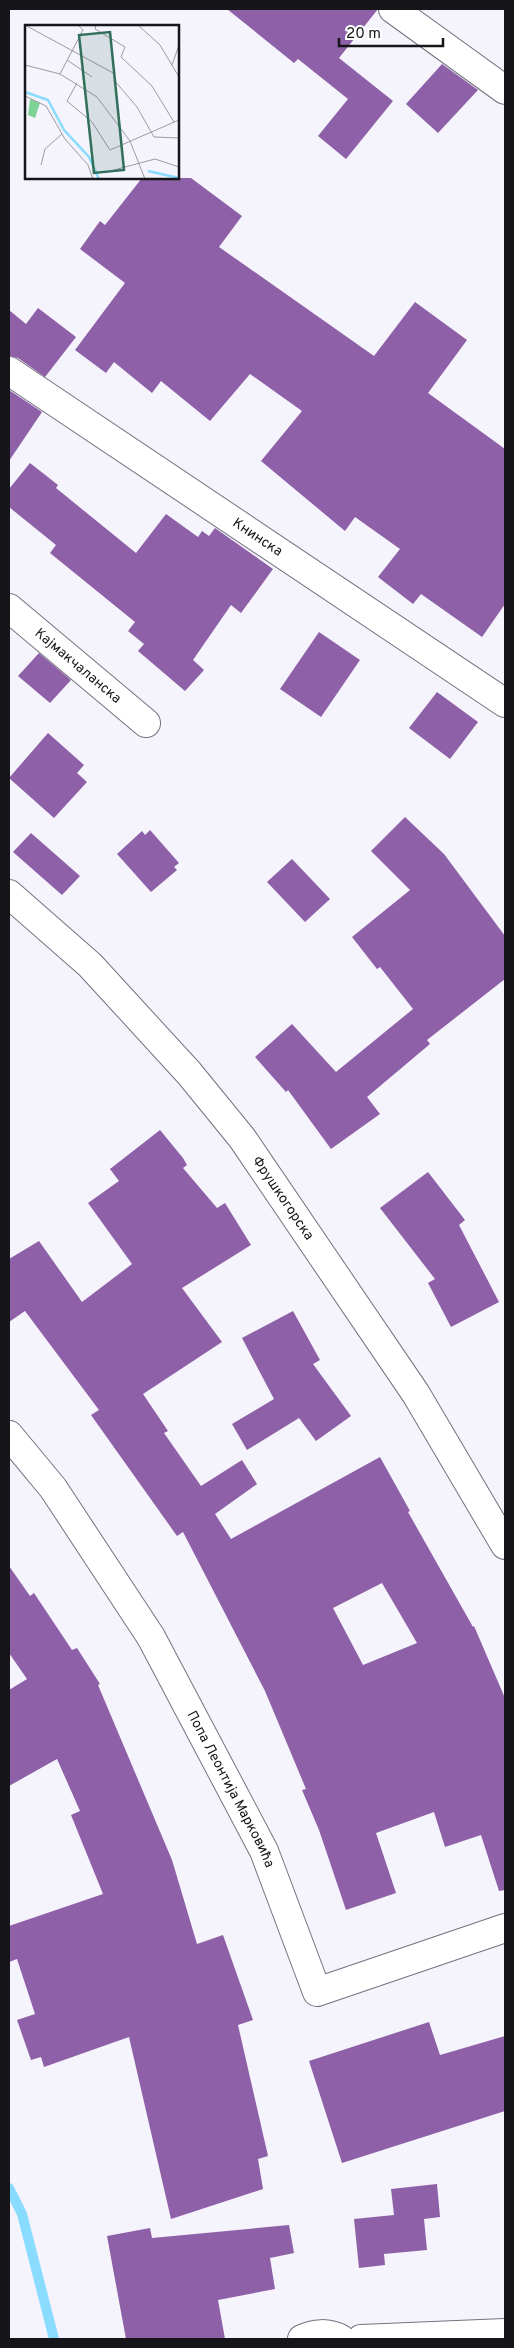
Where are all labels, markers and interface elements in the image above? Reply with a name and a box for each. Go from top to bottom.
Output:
scale bar [339,15,443,47]
inset map [25,25,179,179]
text: 20 m [346,25,381,44]
street label: Книнска [229,514,286,560]
street label: Кајмакчаланска [31,625,125,707]
street label: Фрушкогорска [248,1153,317,1244]
street label: Попа Леонтија Марковића [183,1708,278,1870]

